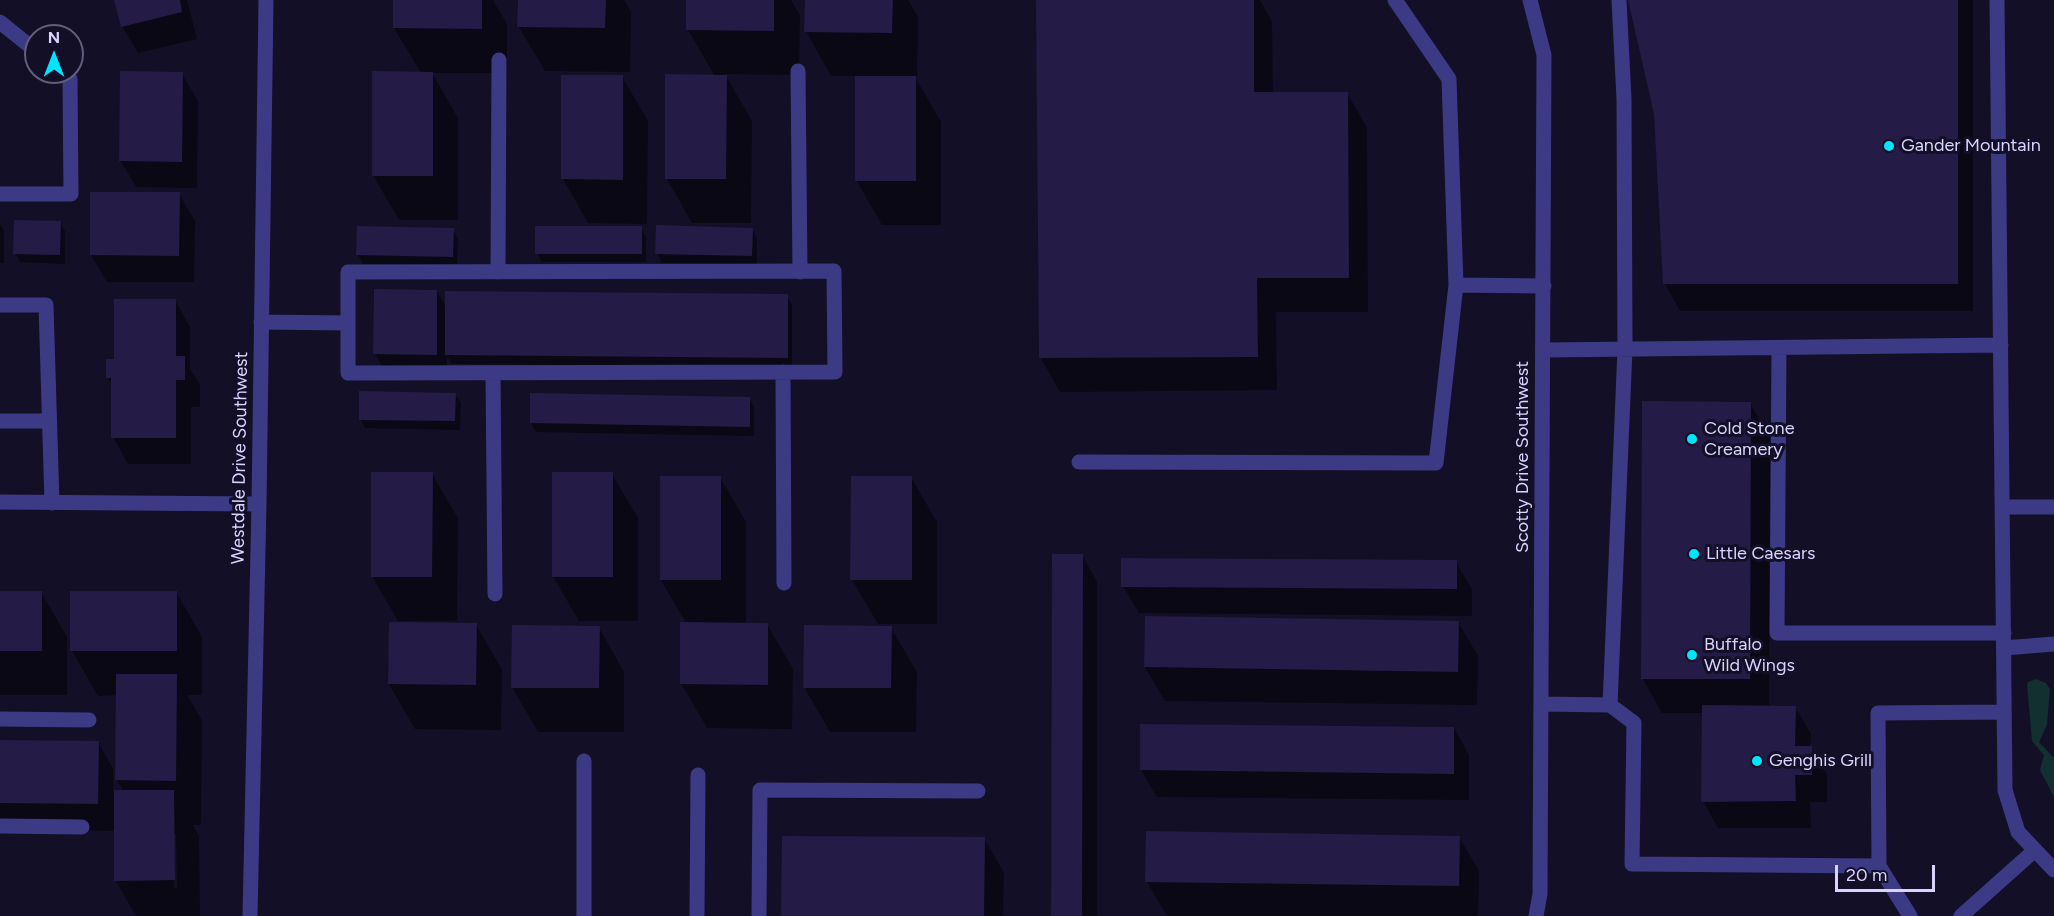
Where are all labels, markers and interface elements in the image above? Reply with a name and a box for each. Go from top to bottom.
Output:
north arrow [24,24,84,84]
text: N [48,28,60,47]
place label: Gander Mountain [1901,135,2041,157]
marker: Gander Mountain [1882,139,1896,153]
street label: Westdale Drive Southwest [227,351,253,565]
street label: Scotty Drive Southwest [1512,361,1534,553]
place label: Cold Stone Creamery [1704,418,1794,460]
marker: Cold Stone Creamery [1685,432,1699,446]
place label: Little Caesars [1706,543,1815,565]
marker: Little Caesars [1687,547,1701,561]
place label: Buffalo Wild Wings [1704,634,1795,676]
marker: Buffalo Wild Wings [1685,648,1699,662]
place label: Genghis Grill [1769,750,1872,772]
marker: Genghis Grill [1750,754,1764,768]
scale bar [1838,853,1938,891]
text: 20 m [1846,864,1887,886]

